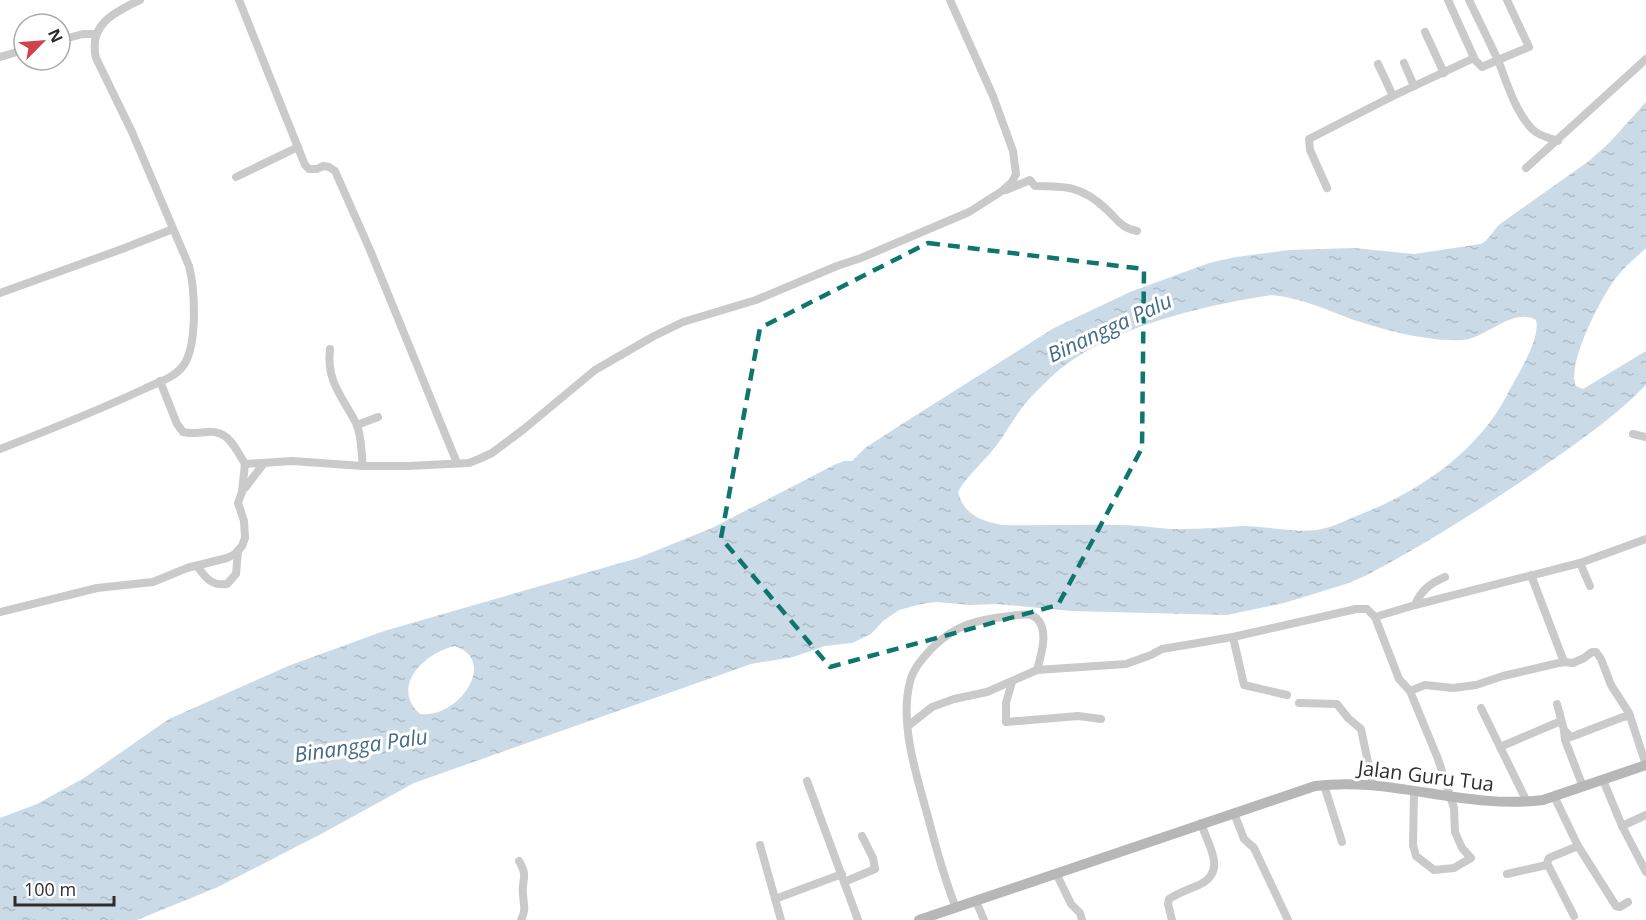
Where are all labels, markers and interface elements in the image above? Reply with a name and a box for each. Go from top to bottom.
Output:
north arrow [12,12,72,72]
text: N [43,25,68,46]
water label: Binangga Palu [1043,286,1176,368]
water label: Binangga Palu [292,722,429,768]
street label: Jalan Guru Tua [1354,754,1496,797]
scale bar [15,869,114,907]
text: 100 m [24,877,76,901]

